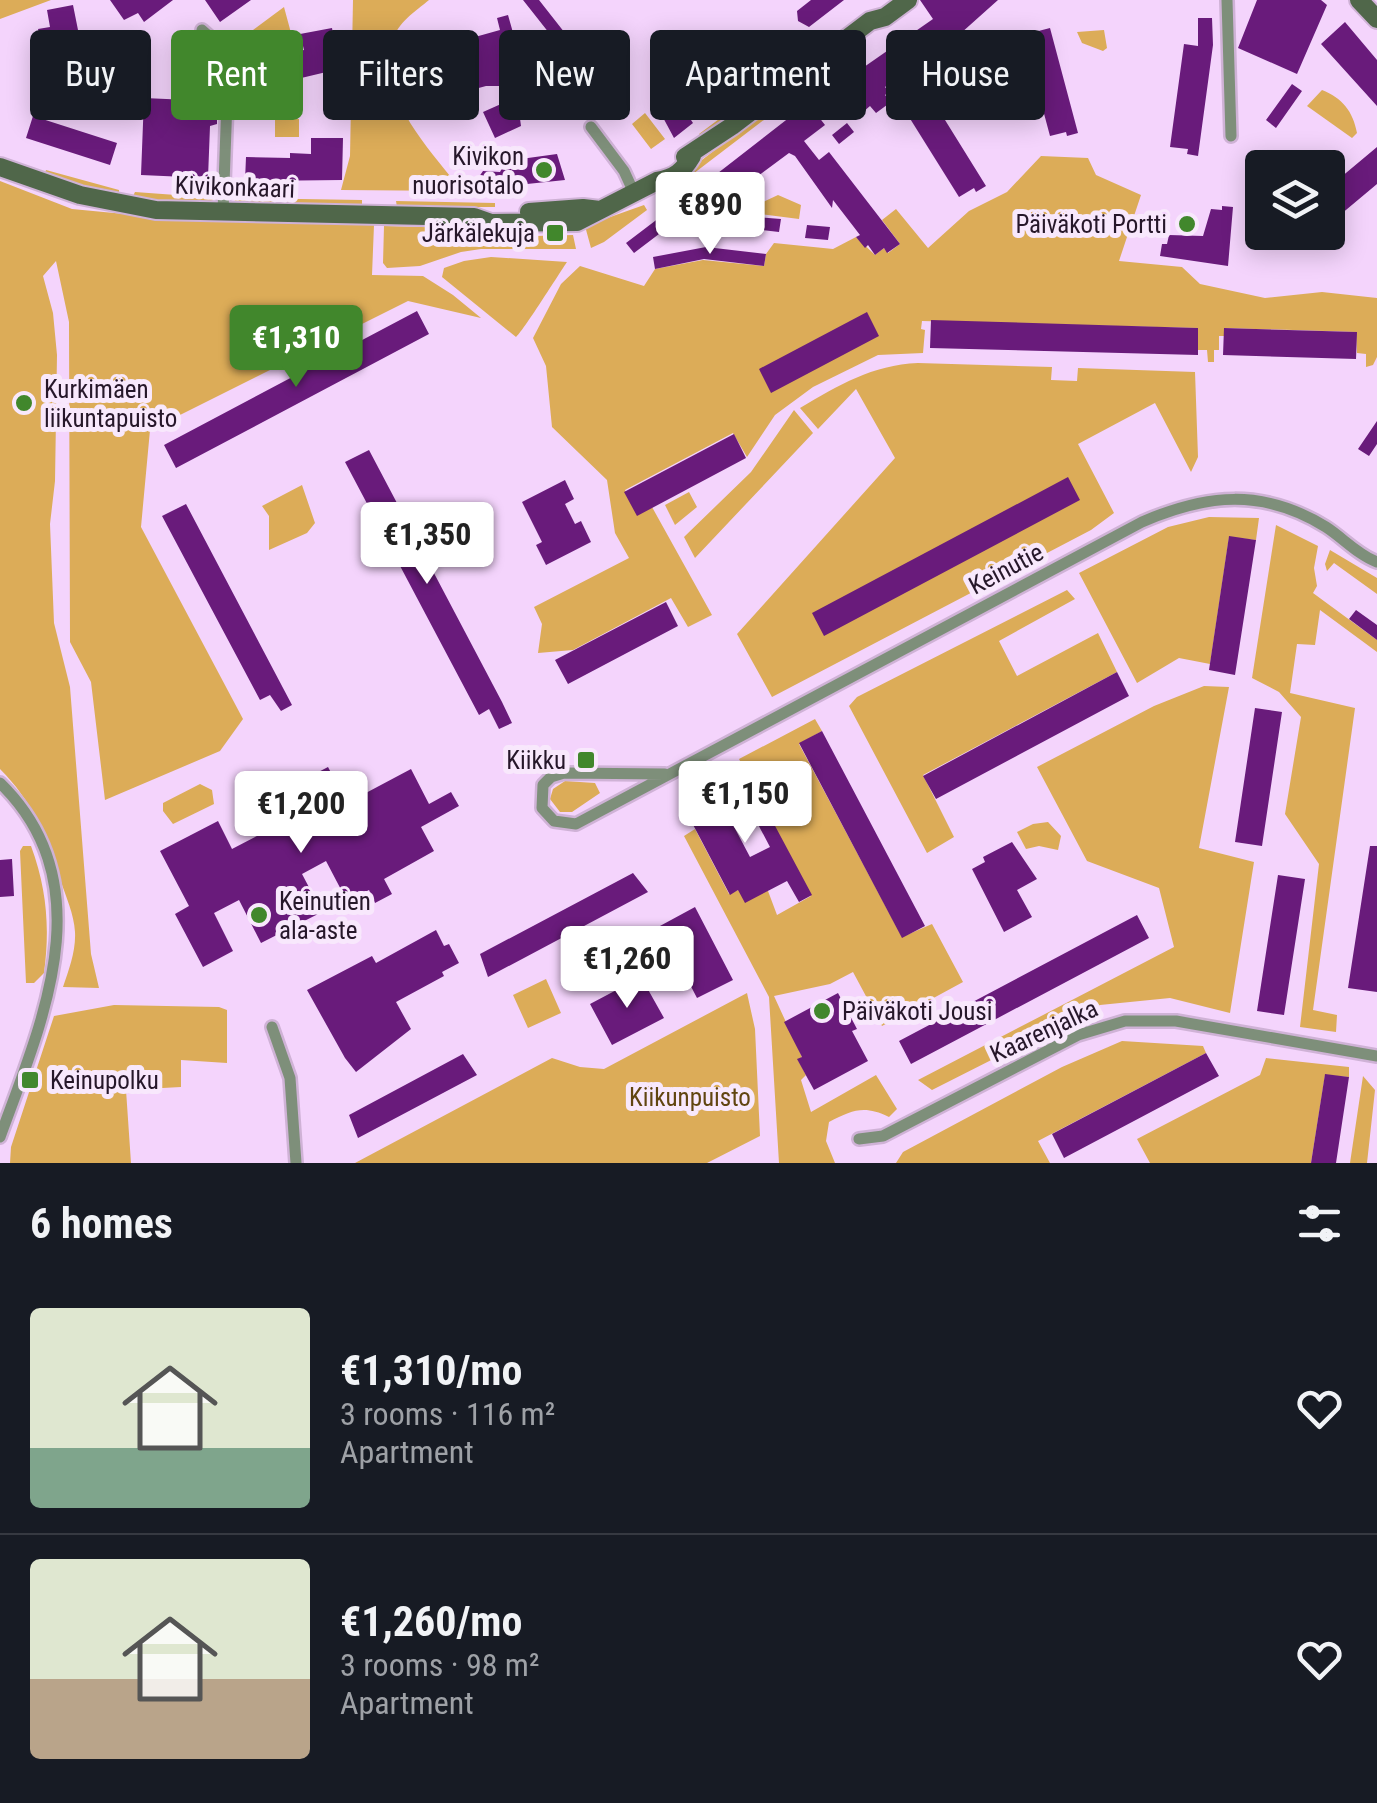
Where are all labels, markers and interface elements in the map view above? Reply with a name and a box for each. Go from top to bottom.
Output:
chip: Buy [30,30,151,120]
chip: Rent [171,30,303,120]
chip: Filters [323,30,479,120]
chip: New [499,30,630,120]
chip: Apartment [650,30,866,120]
chip: House [886,30,1045,120]
place label: Kivikon nuorisotalo [412,142,524,200]
map controls [1245,150,1345,250]
button: layers [1245,150,1345,250]
marker: Kivikon nuorisotalo [533,159,555,181]
street label: Kivikonkaari [174,170,296,204]
pin: €890 [651,172,769,257]
text: €890 [678,185,742,223]
place label: Päiväkoti Portti [1015,210,1167,239]
marker: Päiväkoti Portti [1176,213,1198,235]
place label: Järkälekuja [422,219,535,248]
marker: Järkälekuja [544,222,566,244]
pin: €1,310 [215,305,377,390]
text: €1,310 [252,318,340,356]
place label: Kurkimäen liikuntapuisto [44,375,177,433]
marker: Kurkimäen liikuntapuisto [13,392,35,414]
pin: €1,350 [346,502,508,587]
text: €1,350 [383,515,471,553]
street label: Keinutie [964,537,1048,601]
place label: Kiikku [506,746,566,775]
marker: Kiikku [575,749,597,771]
pin: €1,150 [664,761,826,846]
pin: €1,200 [220,771,382,856]
text: €1,150 [701,774,789,812]
text: €1,200 [257,784,345,822]
place label: Keinutien ala-aste [279,887,371,945]
marker: Keinutien ala-aste [248,904,270,926]
pin: €1,260 [546,926,708,1011]
text: €1,260 [583,939,671,977]
street label: Kaarenjalka [986,993,1102,1069]
place label: Päiväkoti Jousi [842,997,992,1026]
marker: Päiväkoti Jousi [811,1000,833,1022]
place label: Keinupolku [50,1066,159,1095]
marker: Keinupolku [19,1069,41,1091]
park label: Kiikunpuisto [629,1083,751,1112]
icon: filters [1292,1196,1347,1251]
text: 6 homes [30,1199,173,1248]
text: €1,310/mo [340,1346,522,1395]
icon: home [110,1348,230,1468]
icon: heart [1292,1381,1347,1436]
text: 3 rooms · 116 m² [340,1395,555,1433]
text: Apartment [340,1433,474,1471]
text: €1,260/mo [340,1597,522,1646]
icon: home [110,1599,230,1719]
icon: heart [1292,1632,1347,1687]
text: 3 rooms · 98 m² [340,1646,539,1684]
text: Apartment [340,1684,474,1722]

